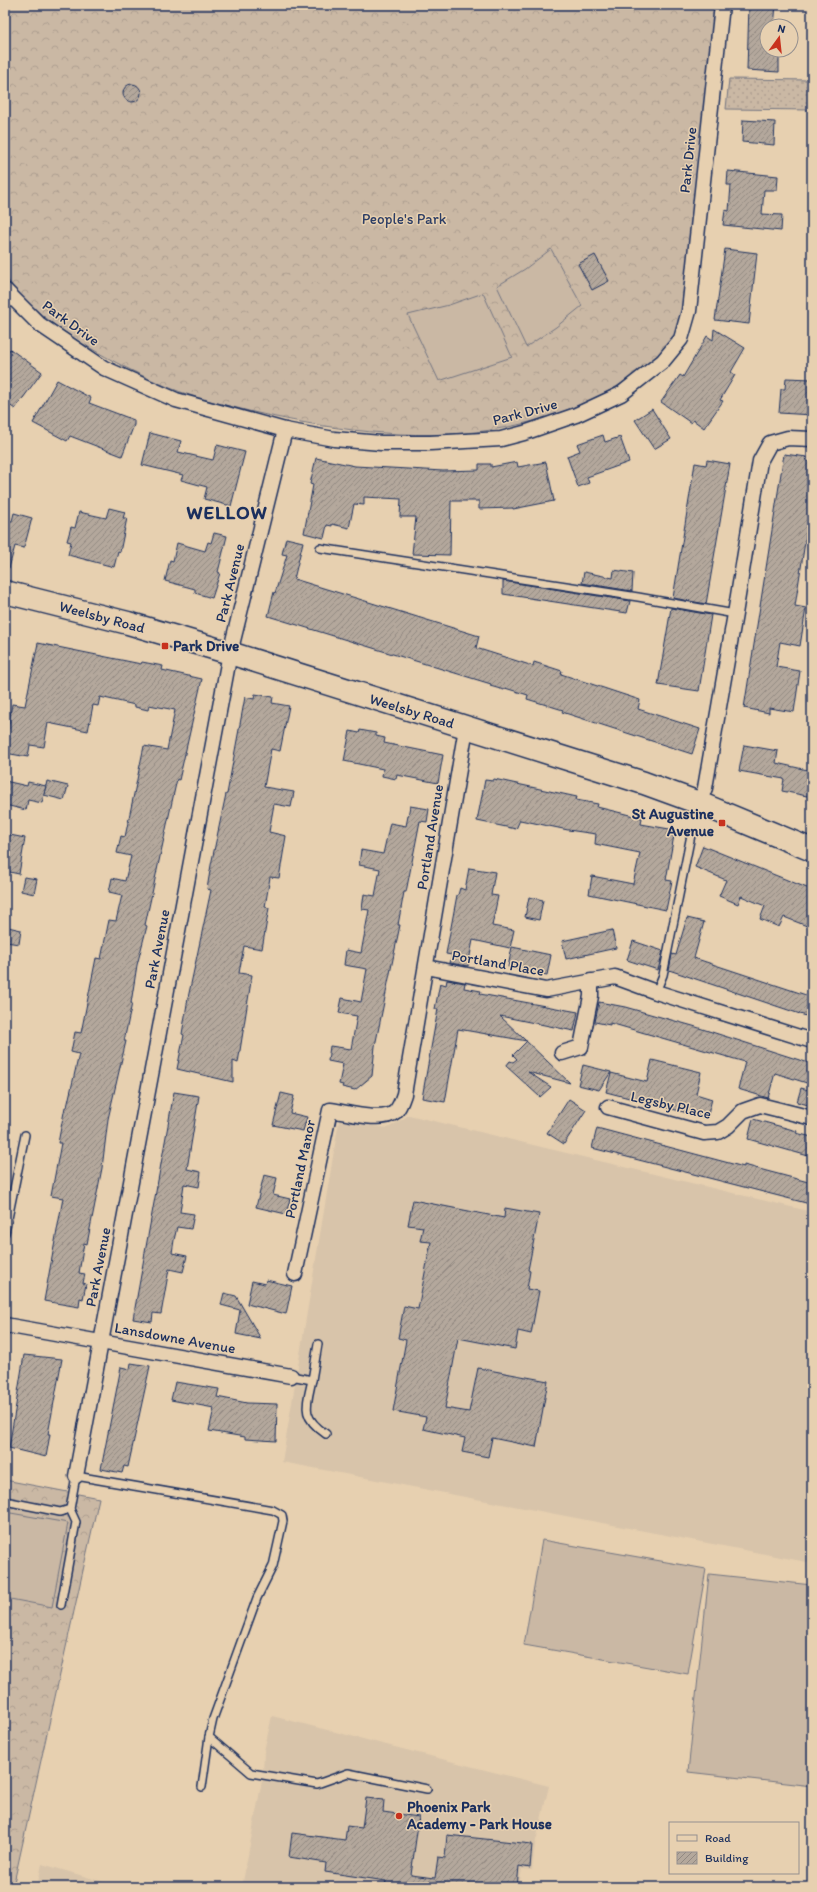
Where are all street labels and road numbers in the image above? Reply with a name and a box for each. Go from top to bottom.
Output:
street label: Park Drive [676,126,700,194]
street label: Park Drive [39,296,103,350]
street label: Park Drive [491,395,559,429]
street label: Park Avenue [212,542,248,624]
street label: Weelsby Road [57,597,147,637]
street label: Weelsby Road [367,690,457,732]
street label: Portland Avenue [413,783,447,891]
street label: Park Avenue [140,908,174,990]
street label: Portland Place [450,946,546,980]
street label: Legsby Place [629,1087,713,1123]
street label: Portland Manor [281,1118,319,1220]
street label: Park Avenue [81,1226,115,1308]
street label: Lansdowne Avenue [113,1318,237,1358]

